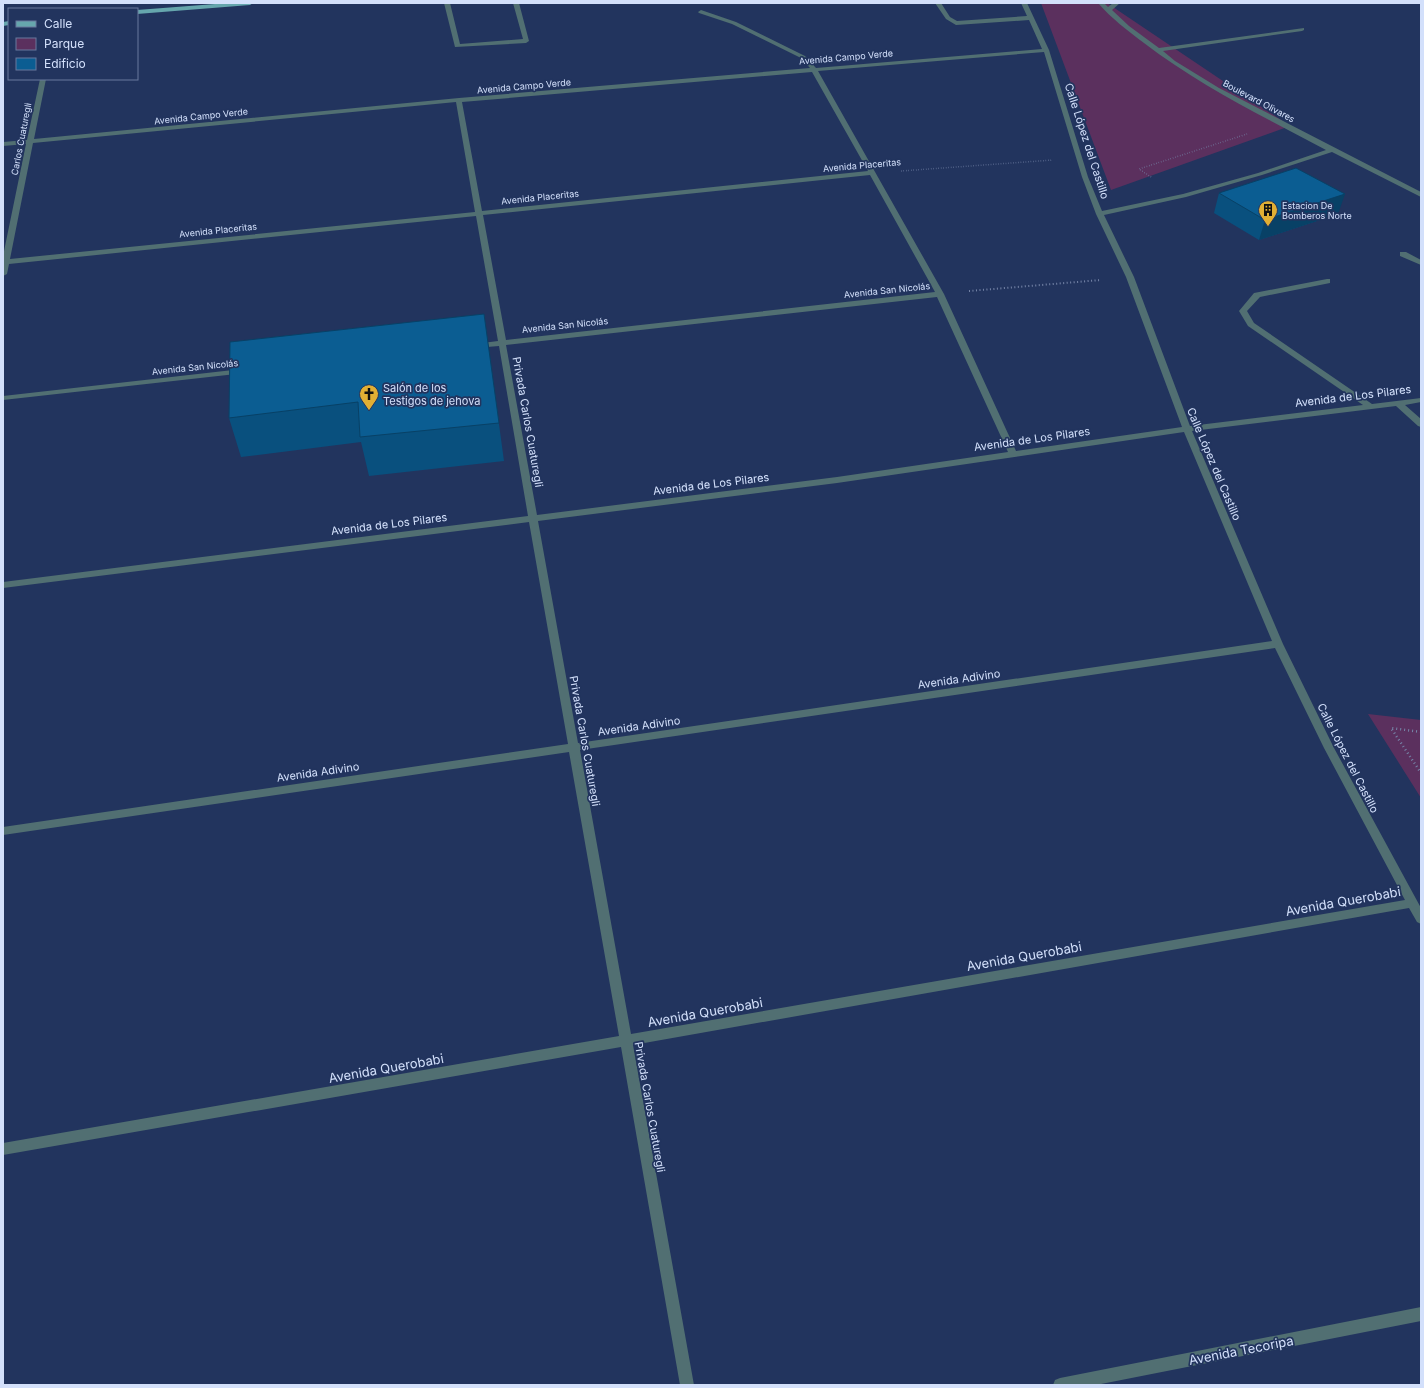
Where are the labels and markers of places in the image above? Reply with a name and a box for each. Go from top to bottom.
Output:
building icon: Estacion De Bomberos Norte [1257,199,1279,227]
place label: Estacion De Bomberos Norte [1282,200,1352,221]
place label: Salón de los Testigos de jehova [383,381,480,408]
church icon: Salón de los Testigos de jehova [358,383,380,411]

